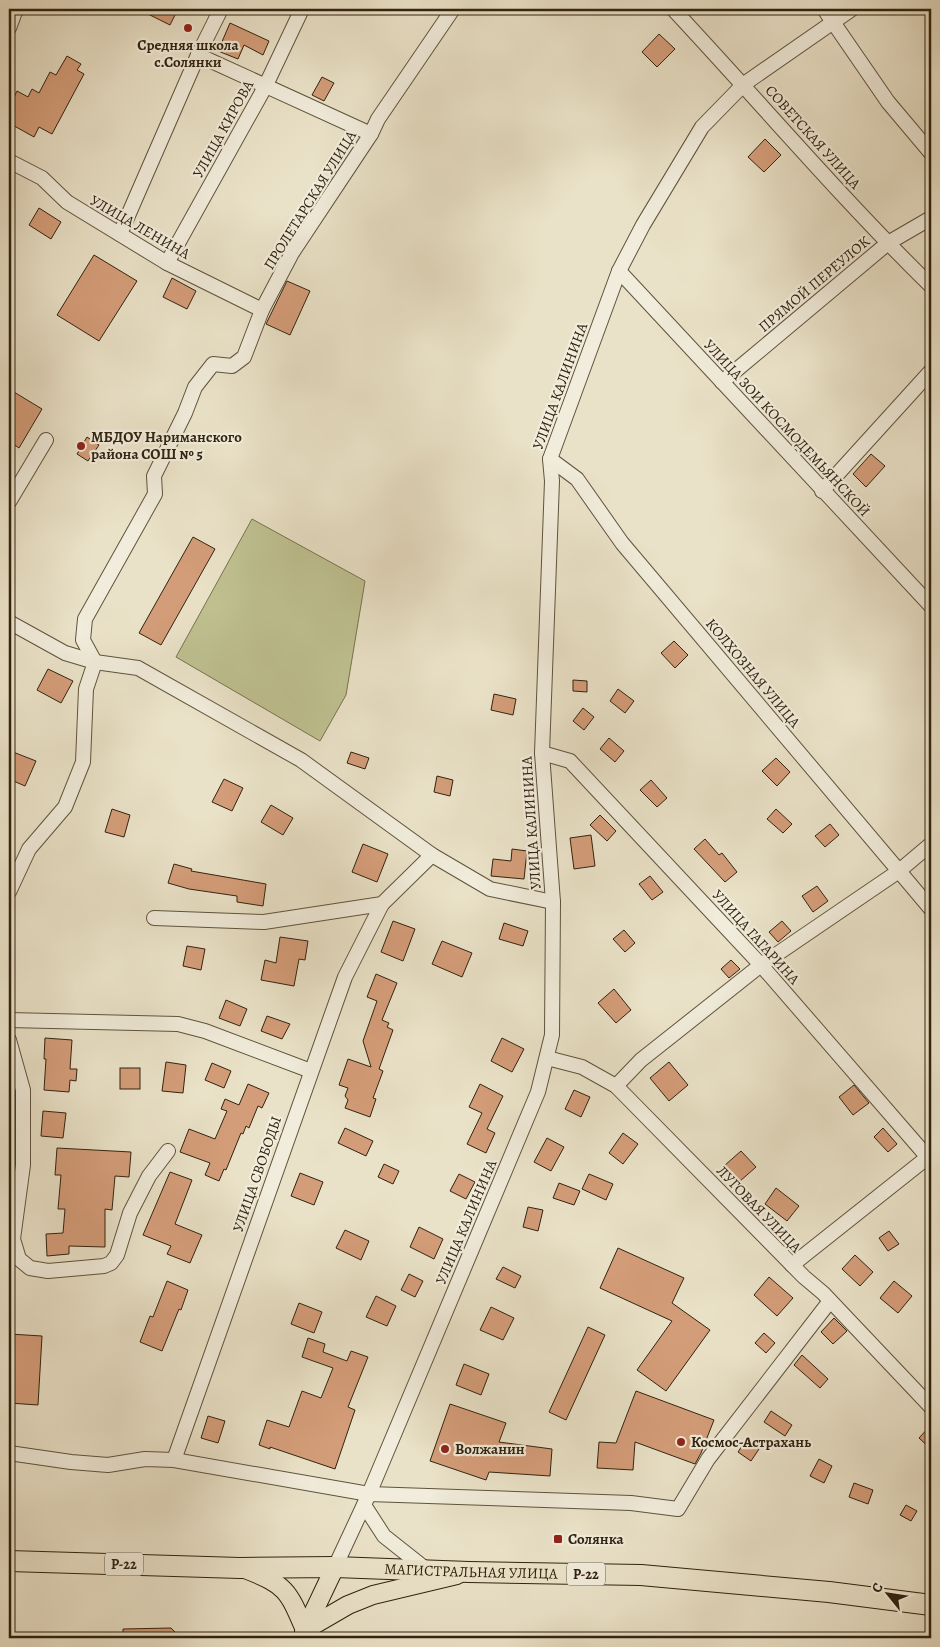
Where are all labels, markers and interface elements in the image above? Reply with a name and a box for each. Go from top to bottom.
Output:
marker: Средняя школа с.Солянки [182,22,194,34]
place label: Средняя школа с.Солянки [137,35,240,72]
street label: УЛИЦА КИРОВА [188,76,258,181]
street label: СОВЕТСКАЯ УЛИЦА [761,81,865,194]
street label: ПРОЛЕТАРСКАЯ УЛИЦА [259,126,361,273]
street label: УЛИЦА ЛЕНИНА [86,190,194,264]
street label: ПРЯМОЙ ПЕРЕУЛОК [754,231,874,337]
street label: УЛИЦА КАЛИНИНА [528,320,592,452]
street label: УЛИЦА ЗОИ КОСМОДЕМЬЯНСКОЙ [699,335,875,521]
place label: МБДОУ Нариманского района СОШ № 5 [91,427,242,464]
marker: МБДОУ Нариманского района СОШ № 5 [75,440,87,452]
street label: КОЛХОЗНАЯ УЛИЦА [701,614,805,732]
street label: УЛИЦА КАЛИНИНА [516,755,546,890]
street label: УЛИЦА ГАГАРИНА [708,885,804,989]
street label: УЛИЦА СВОБОДЫ [228,1113,286,1235]
street label: УЛИЦА КАЛИНИНА [431,1156,501,1287]
street label: ЛУГОВАЯ УЛИЦА [712,1161,806,1257]
place label: Космос-Астрахань [691,1432,811,1452]
marker: Космос-Астрахань [675,1436,687,1448]
place label: Волжанин [455,1439,525,1459]
marker: Волжанин [439,1443,451,1455]
place label: Солянка [568,1529,625,1549]
marker: Солянка [552,1533,564,1545]
road number: Р-22 [105,1552,143,1576]
street label: МАГИСТРАЛЬНАЯ УЛИЦА [384,1559,558,1584]
road number: Р-22 [567,1562,605,1586]
north arrow [862,1570,912,1620]
text: С [867,1579,888,1596]

